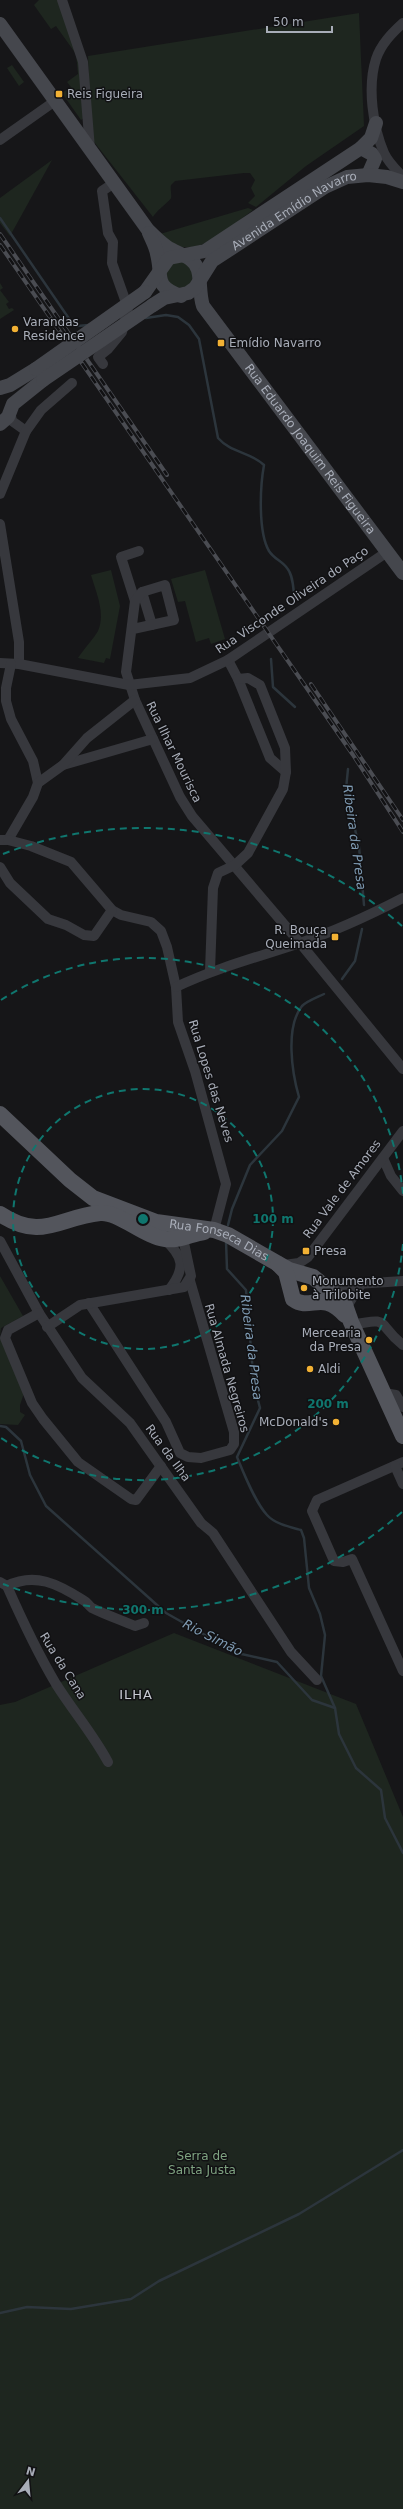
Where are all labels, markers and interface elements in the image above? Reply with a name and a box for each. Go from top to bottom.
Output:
scale bar [267,8,332,34]
text: 50 m [273,15,304,29]
place label: Reis Figueira [67,87,143,101]
marker: Reis Figueira [54,89,64,99]
street label: Avenida Emídio Navarro [229,169,357,253]
place label: Varandas Residence [23,315,84,343]
marker: Varandas Residence [10,324,20,334]
place label: Emídio Navarro [229,336,321,350]
marker: Emídio Navarro [216,338,226,348]
street label: Rua Eduardo Joaquim Reis Figueira [242,361,378,537]
street label: Rua Visconde Oliveira do Paço [213,544,371,656]
street label: Rua Ilhar Mourisca [143,699,205,805]
water label: Ribeira da Presa [340,783,369,891]
place label: R. Bouça Queimada [265,923,327,951]
marker: R. Bouça Queimada [330,932,340,942]
street label: Rua Lopes das Neves [186,1018,236,1144]
street label: Rua Vale de Amores [300,1137,384,1241]
centre of rings [136,1212,150,1226]
text: 100 m [252,1212,294,1226]
street label: Rua Fonseca Dias [168,1217,271,1264]
place label: Presa [314,1244,347,1258]
marker: Presa [301,1246,311,1256]
place label: Monumento à Trilobite [312,1274,384,1302]
marker: Monumento à Trilobite [299,1283,309,1293]
water label: Ribeira da Presa [238,1293,265,1401]
street label: Rua Almada Negreiros [202,1302,252,1434]
place label: Mercearia da Presa [302,1326,361,1354]
marker: Mercearia da Presa [364,1335,374,1345]
place label: Aldi [318,1362,341,1376]
marker: Aldi [305,1364,315,1374]
text: 200 m [307,1397,349,1411]
place label: McDonald's [259,1415,328,1429]
marker: McDonald's [331,1417,341,1427]
street label: Rua da Ilha [143,1422,193,1484]
text: 300 m [122,1603,164,1617]
water label: Rio Simão [180,1616,245,1659]
street label: Rua da Cana [37,1630,89,1702]
district label: ILHA [119,1687,153,1702]
park label: Serra de Santa Justa [168,2149,236,2177]
north arrow [8,2461,48,2501]
text: N [24,2464,37,2479]

